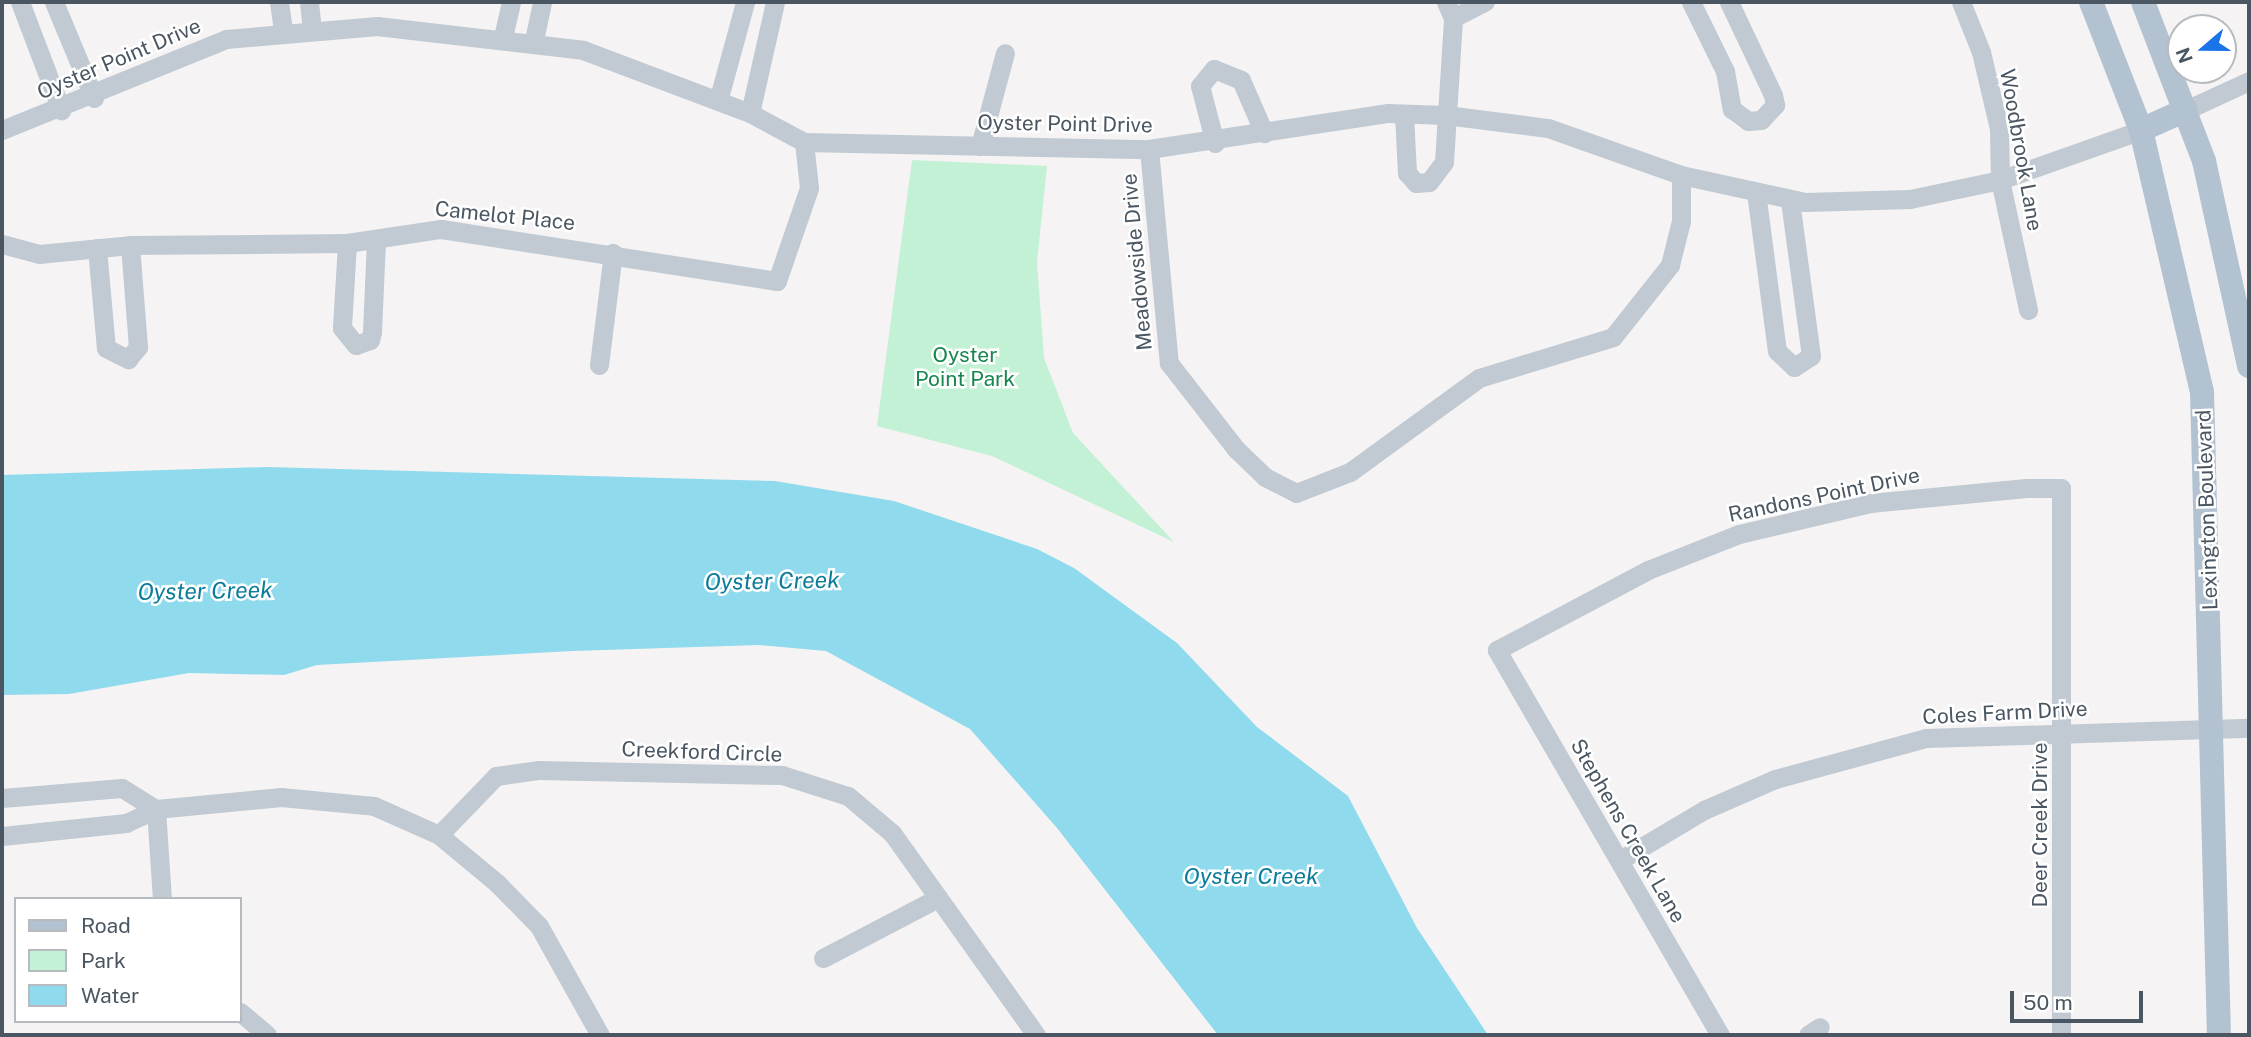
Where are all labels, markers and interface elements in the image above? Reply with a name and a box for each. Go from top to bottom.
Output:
street label: Oyster Point Drive [33,13,205,105]
north arrow [2167,14,2237,84]
text: N [2171,45,2197,66]
street label: Woodbrook Lane [1994,67,2048,233]
street label: Oyster Point Drive [977,110,1153,138]
street label: Meadowside Drive [1117,172,1157,352]
street label: Camelot Place [434,196,576,236]
park label: Oyster Point Park [915,342,1015,392]
street label: Lexington Boulevard [2191,409,2223,611]
street label: Randons Point Drive [1726,462,1922,528]
water label: Oyster Creek [704,566,840,596]
water label: Oyster Creek [137,576,273,606]
street label: Coles Farm Drive [1922,696,2088,730]
street label: Stephens Creek Lane [1565,735,1691,927]
street label: Creekford Circle [621,737,783,767]
street label: Deer Creek Drive [2027,742,2053,908]
water label: Oyster Creek [1184,862,1318,890]
legend [14,897,242,1023]
text: Road [81,913,131,938]
text: Park [81,948,126,973]
scale bar [2013,978,2146,1022]
text: Water [81,983,139,1008]
text: 50 m [2023,990,2073,1015]

